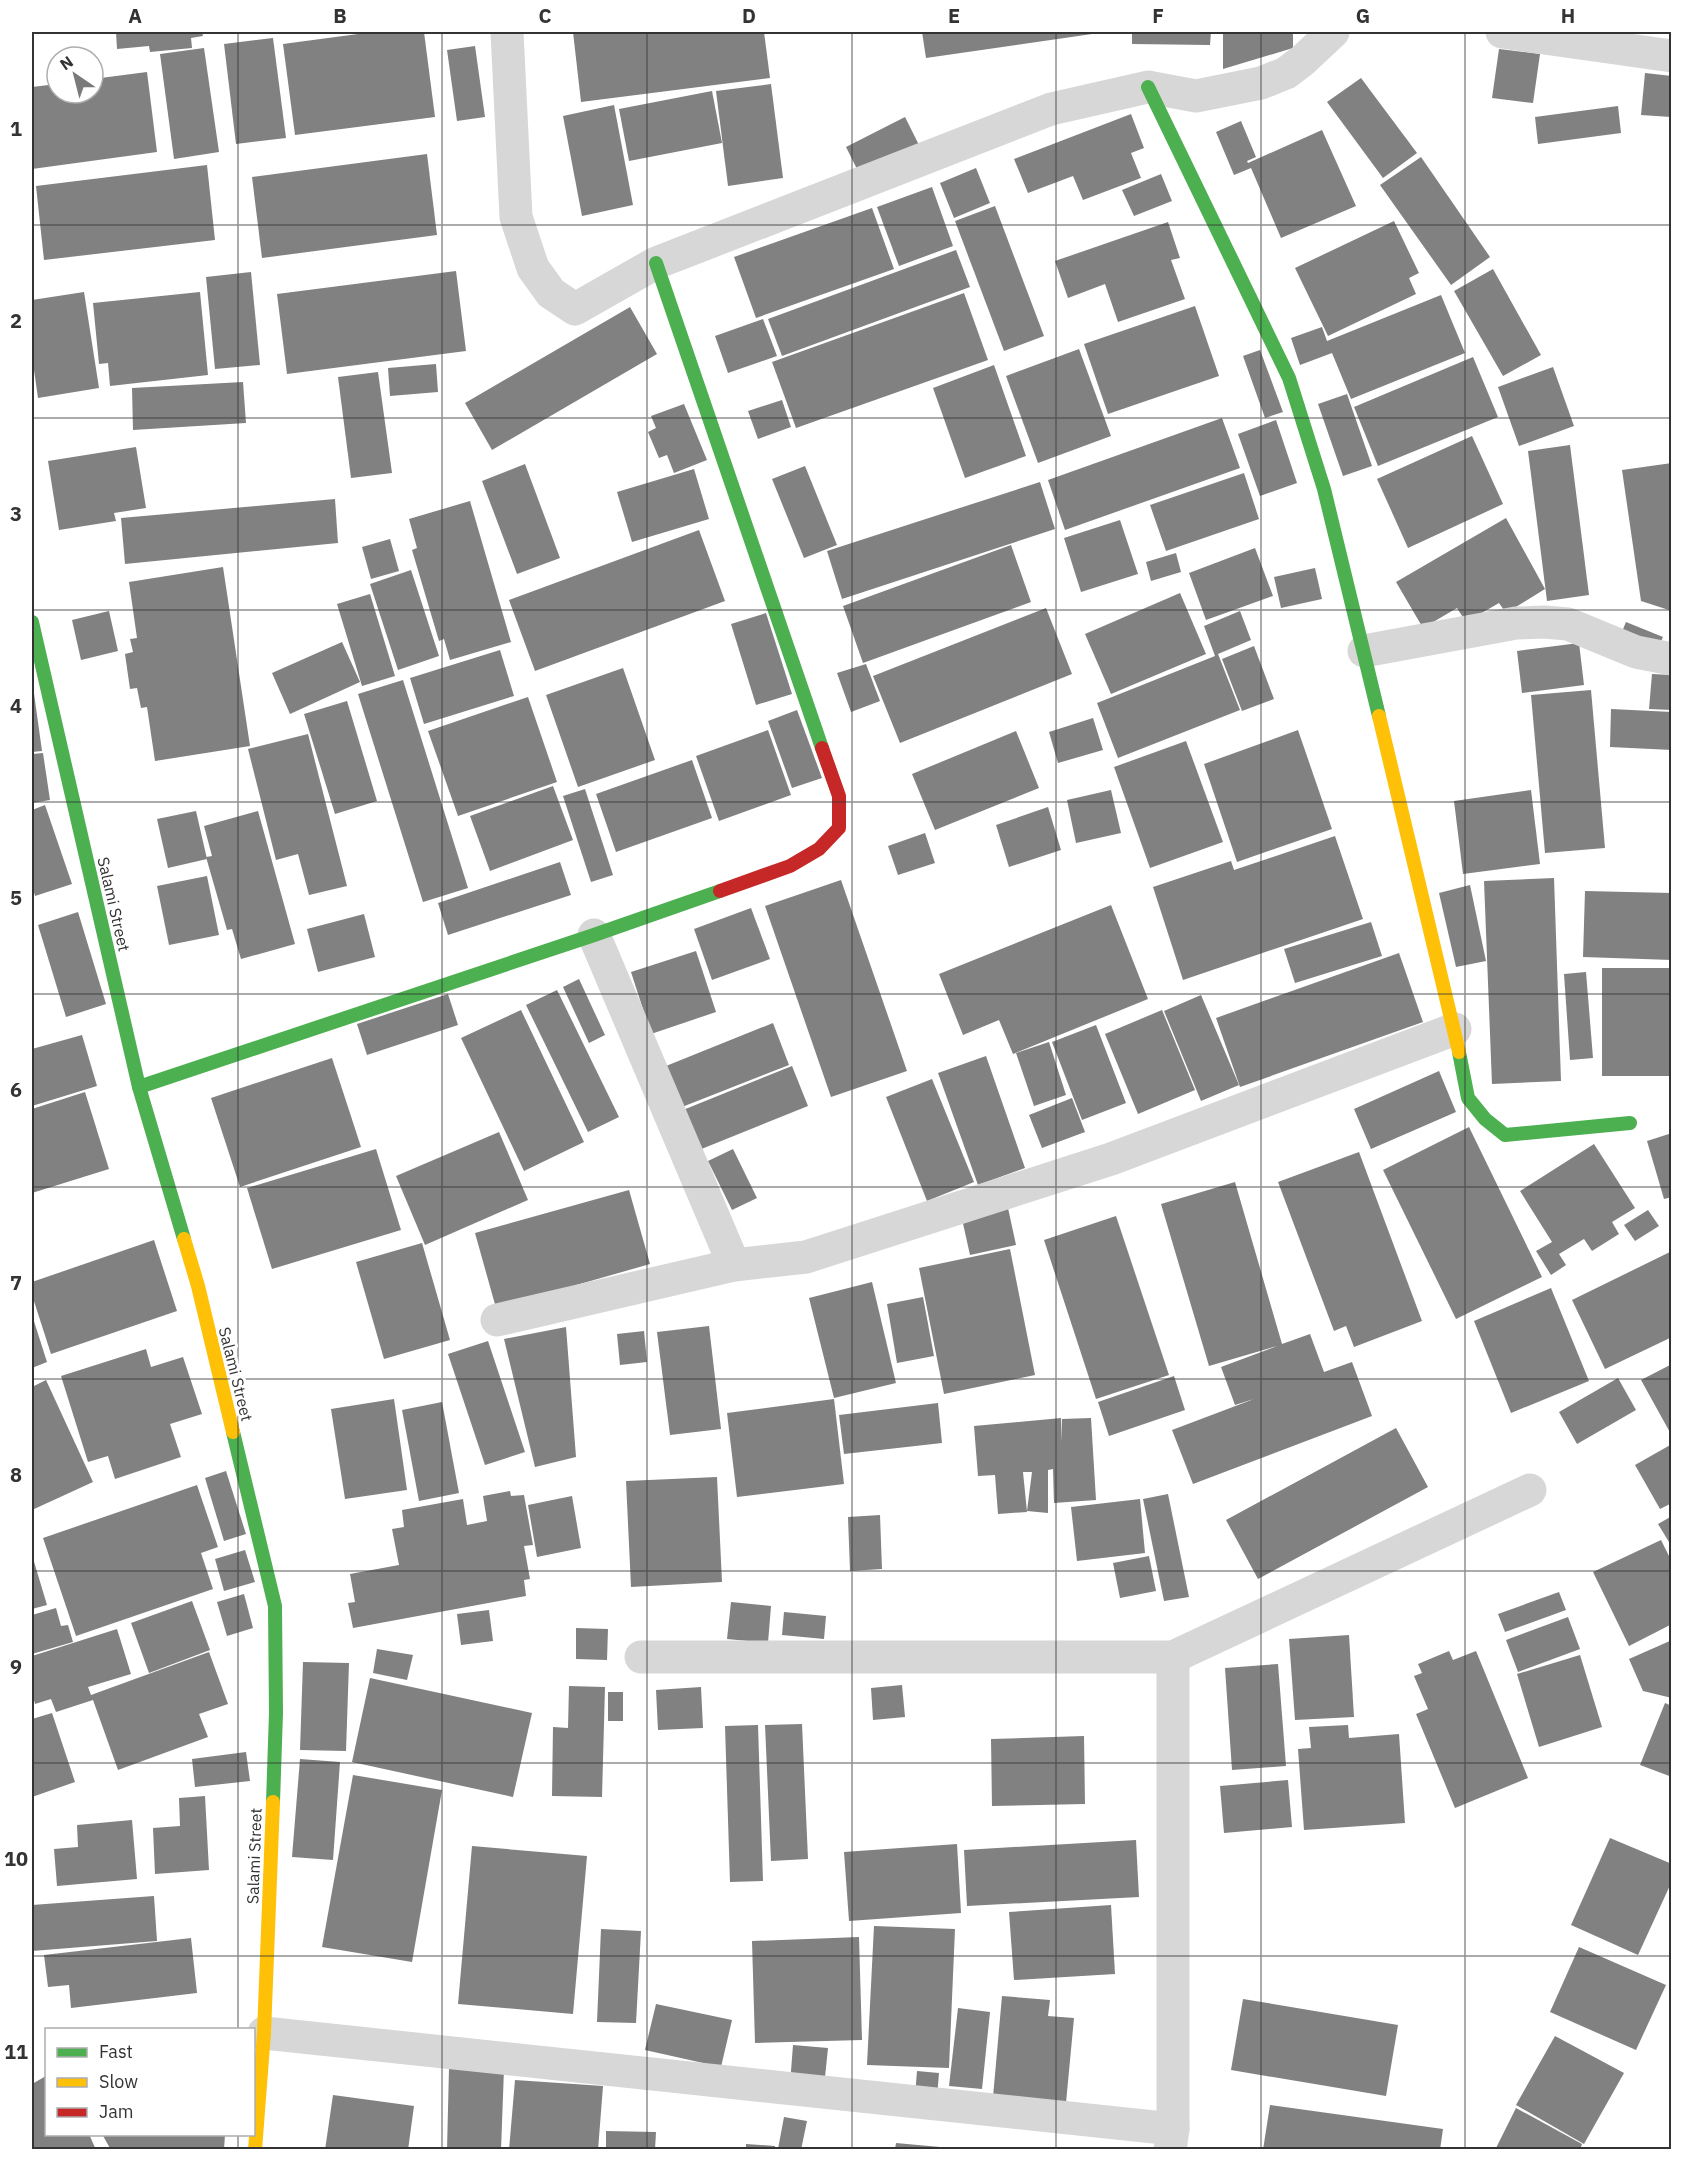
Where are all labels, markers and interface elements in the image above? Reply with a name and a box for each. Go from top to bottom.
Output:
text: A [128,2,142,29]
text: B [333,2,347,29]
text: C [538,2,552,29]
text: D [742,2,756,29]
text: E [948,2,960,29]
text: F [1152,2,1164,29]
text: G [1356,2,1370,29]
text: H [1561,2,1575,29]
north arrow [45,45,105,105]
text: N [56,51,77,74]
text: 1 [10,115,22,142]
text: 2 [10,307,22,334]
text: 3 [10,500,22,527]
text: 4 [10,692,22,719]
street label: Salami Street [93,855,135,953]
text: 5 [10,884,22,911]
text: 6 [10,1076,22,1103]
text: 7 [10,1269,22,1296]
street label: Salami Street [215,1325,257,1423]
text: 8 [10,1461,22,1488]
text: 9 [10,1653,22,1680]
street label: Salami Street [242,1807,266,1905]
text: 10 [4,1845,28,1872]
legend [45,2028,255,2136]
text: 11 [4,2038,28,2065]
text: Fast [99,2040,133,2063]
text: Slow [99,2070,138,2093]
text: Jam [99,2100,134,2123]

